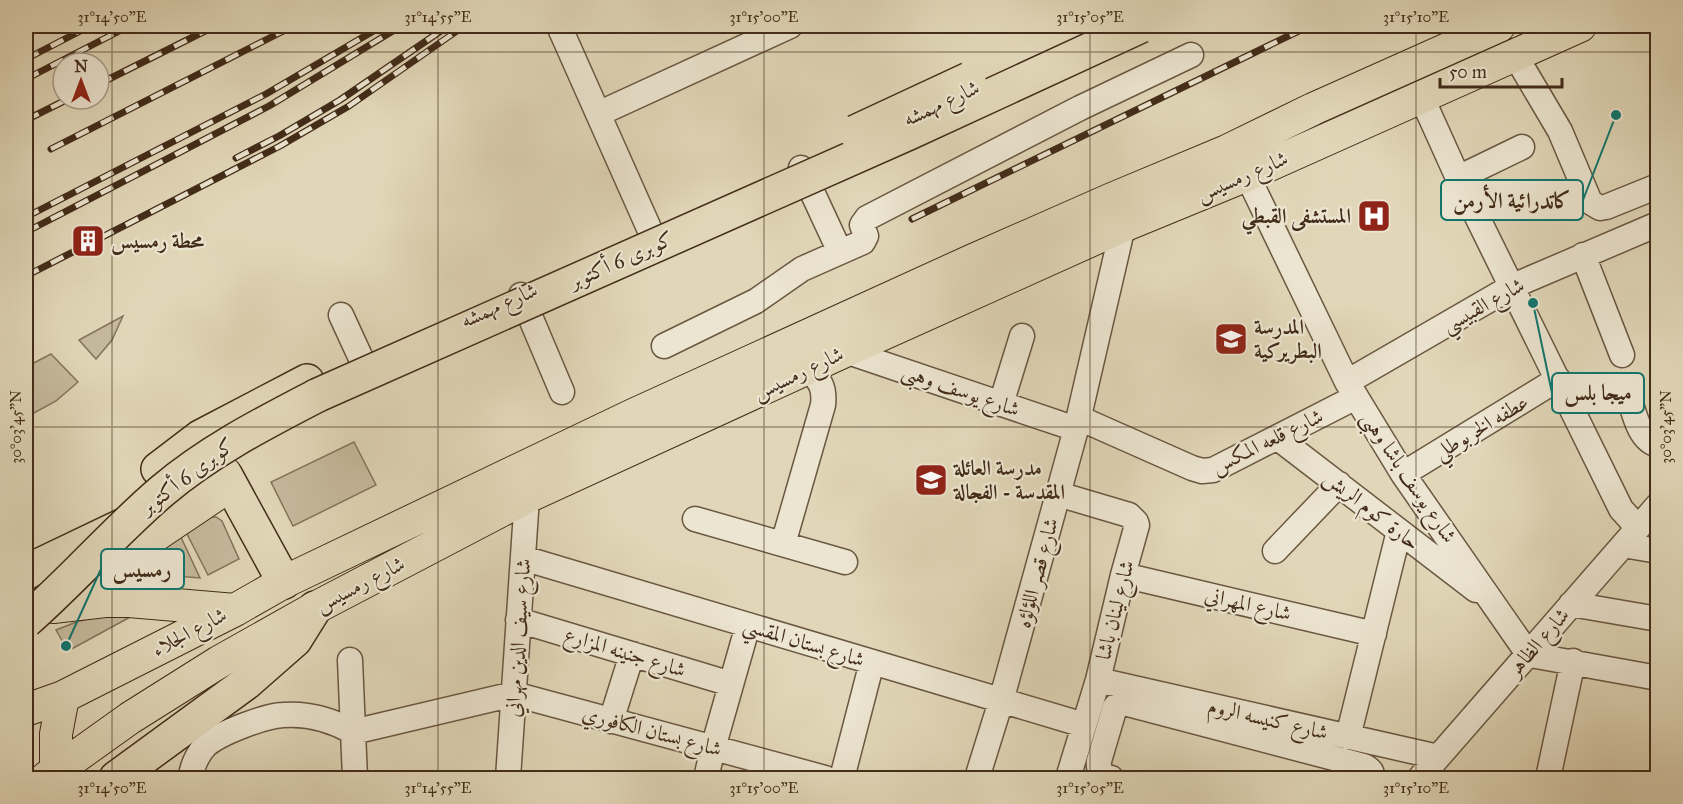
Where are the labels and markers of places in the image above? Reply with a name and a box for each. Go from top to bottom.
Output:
callout: كاتدرائية الأرمن [1441,180,1583,220]
hospital icon: المستشفى القبطي [1356,198,1392,234]
place label: المستشفى القبطي [1241,203,1351,235]
building icon: محطة رمسيس [70,223,106,259]
place label: محطة رمسيس [111,228,205,255]
place label: المدرسة البطريركية [1254,314,1322,365]
school or university icon: المدرسة البطريركية [1213,321,1249,357]
callout: ميجا بلس [1552,373,1644,413]
place label: مدرسة العائلة المقدسة - الفجالة [952,455,1065,505]
school or university icon: مدرسة العائلة المقدسة - الفجالة [913,462,949,498]
callout: رمسيس [101,549,184,589]

